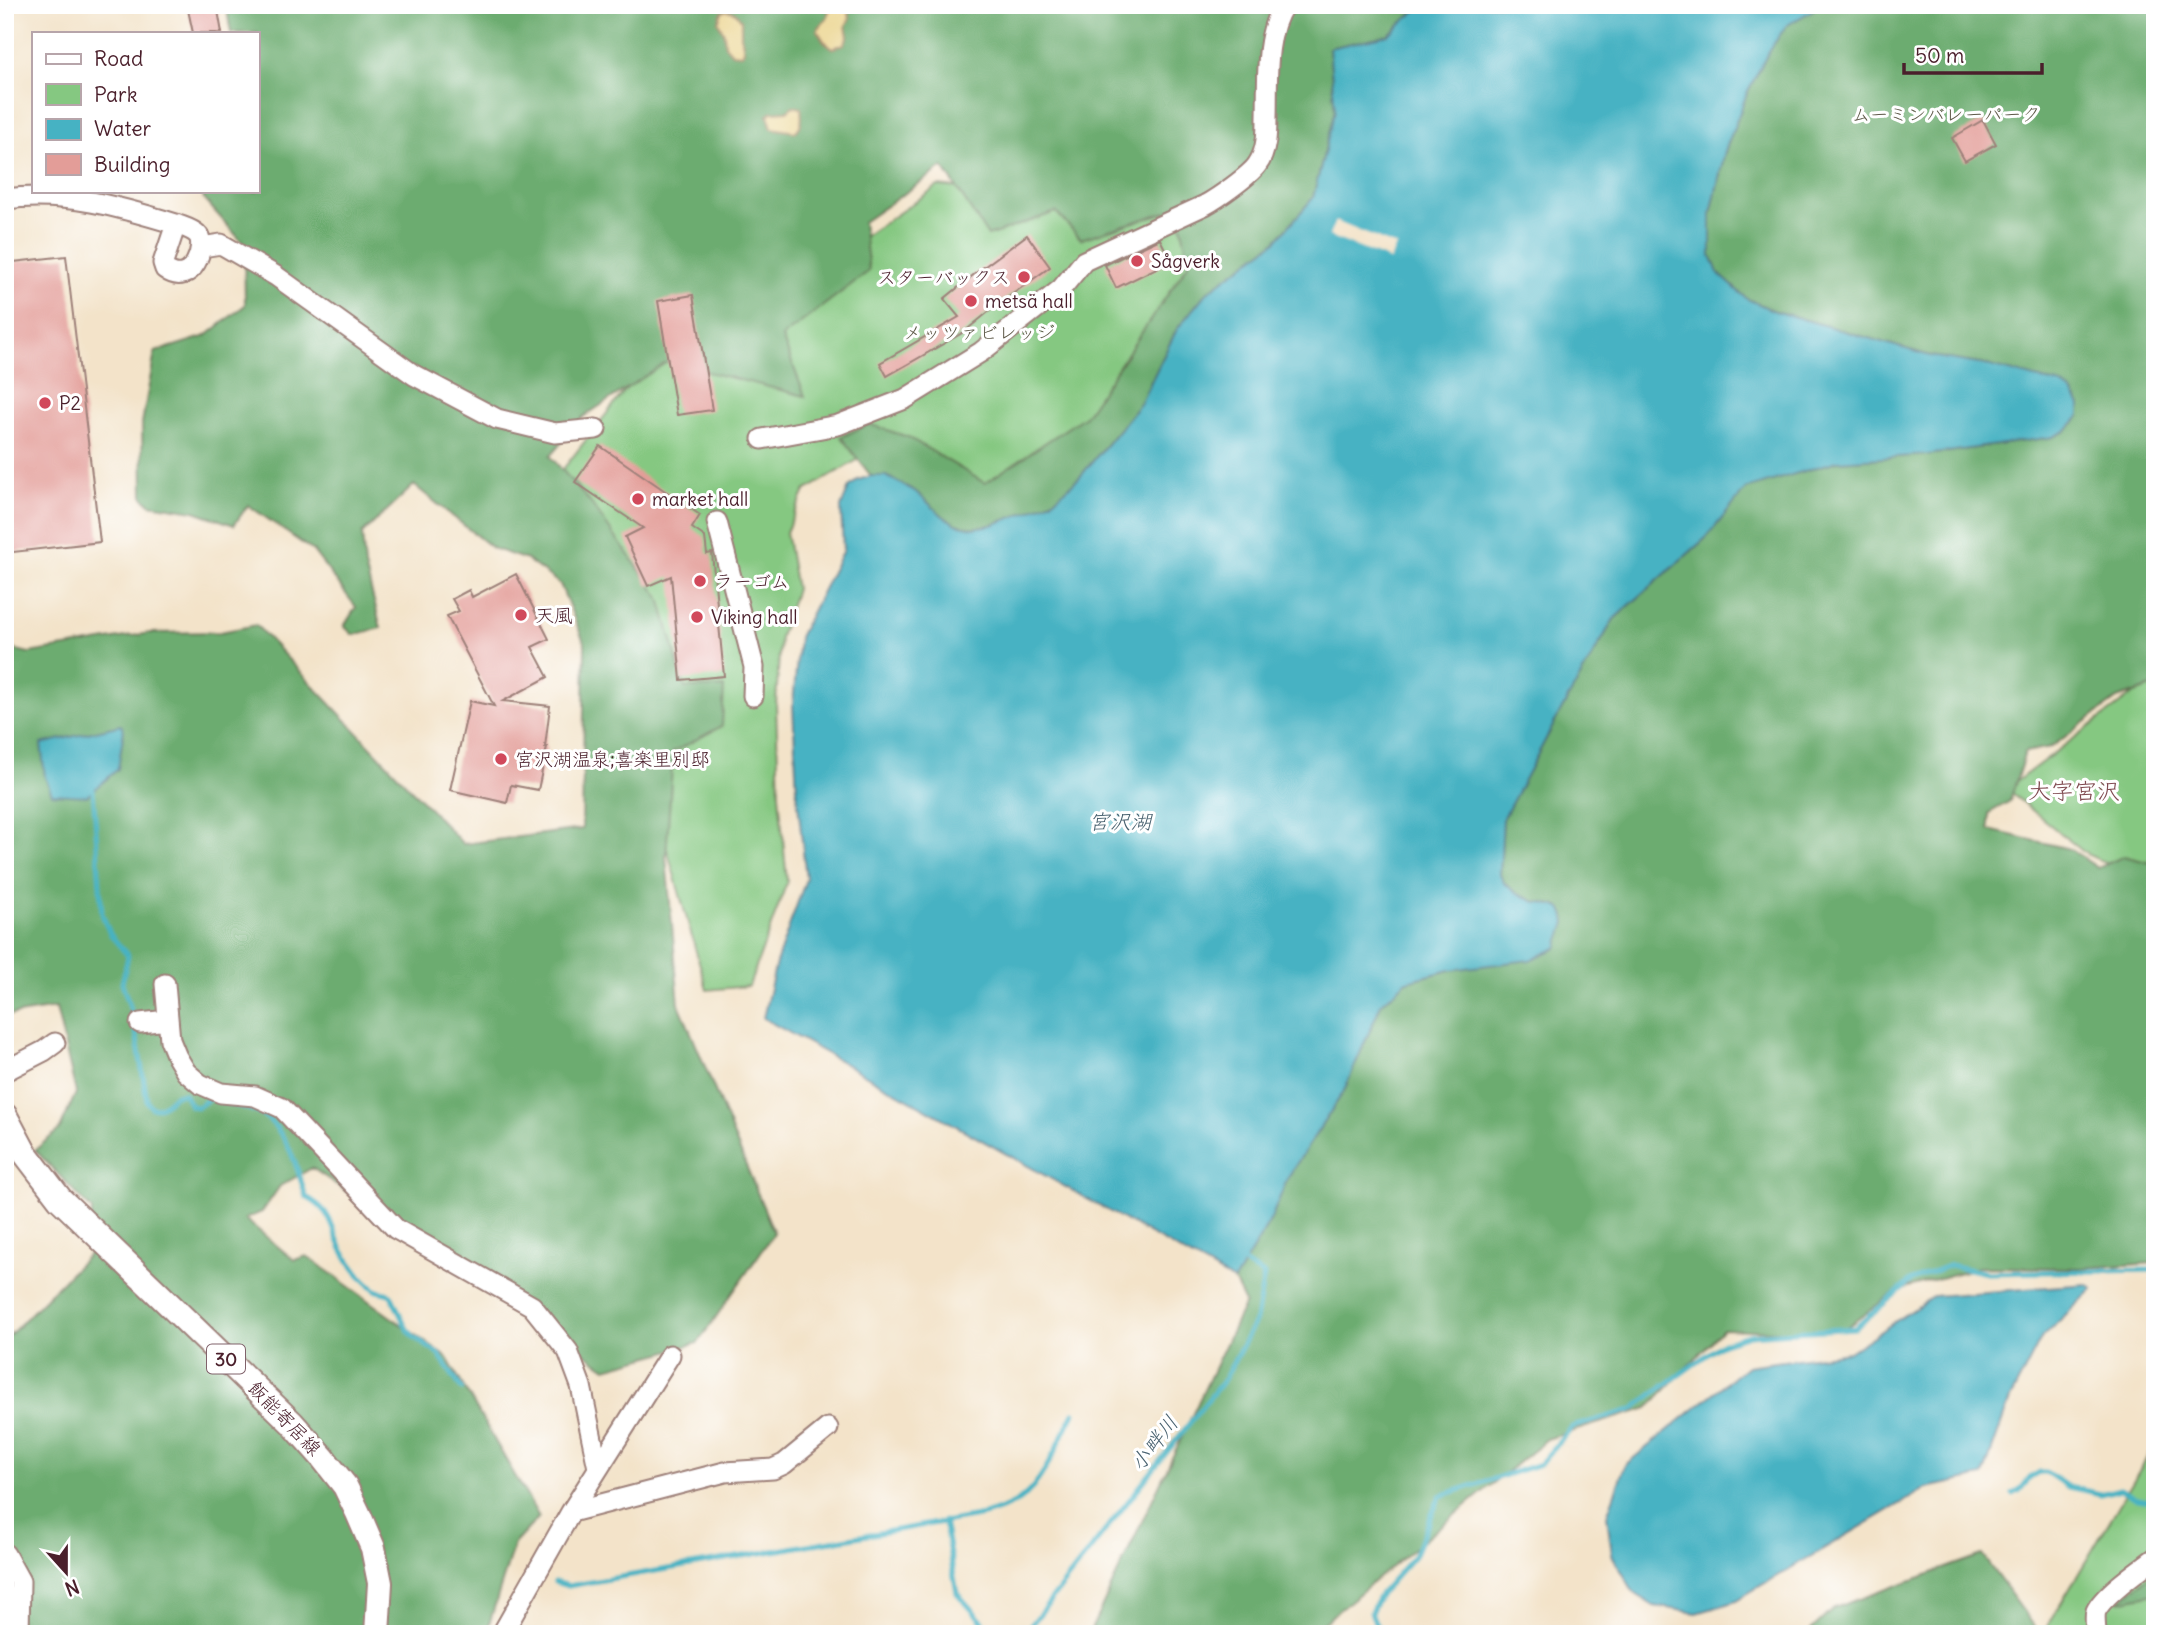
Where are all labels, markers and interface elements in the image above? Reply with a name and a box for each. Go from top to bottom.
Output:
legend [32,32,259,192]
scale bar [1904,32,2043,76]
text: 50 m [1915,42,1964,69]
text: Road [94,45,143,72]
text: Park [94,81,137,108]
park label: ムーミンバレーパーク [1851,102,2041,126]
text: Water [94,115,152,142]
text: Building [94,151,170,178]
place label: Sågverk [1151,249,1220,273]
marker: Sågverk [1129,253,1145,269]
place label: スターバックス [877,265,1010,289]
marker: スターバックス [1016,269,1032,285]
place label: metsä hall [985,289,1073,313]
marker: metsä hall [963,293,979,309]
park label: メッツァビレッジ [903,320,1055,344]
place label: P2 [59,391,81,415]
marker: P2 [37,395,53,411]
place label: market hall [652,487,748,511]
marker: market hall [630,491,646,507]
place label: ラーゴム [714,569,790,593]
marker: ラーゴム [692,573,708,589]
place label: 天風 [535,603,573,627]
place label: Viking hall [711,605,798,629]
marker: 天風 [513,607,529,623]
marker: Viking hall [689,609,705,625]
place label: 宮沢湖温泉;喜楽里別邸 [515,747,710,771]
marker: 宮沢湖温泉;喜楽里別邸 [493,751,509,767]
district label: 大字宮沢 [2028,776,2120,805]
water label: 宮沢湖 [1089,808,1153,835]
road number: 30 [207,1344,245,1374]
street label: 飯能寄居線 [243,1375,327,1461]
water label: 小畔川 [1124,1410,1184,1476]
north arrow [32,1538,102,1608]
text: N [62,1574,83,1601]

